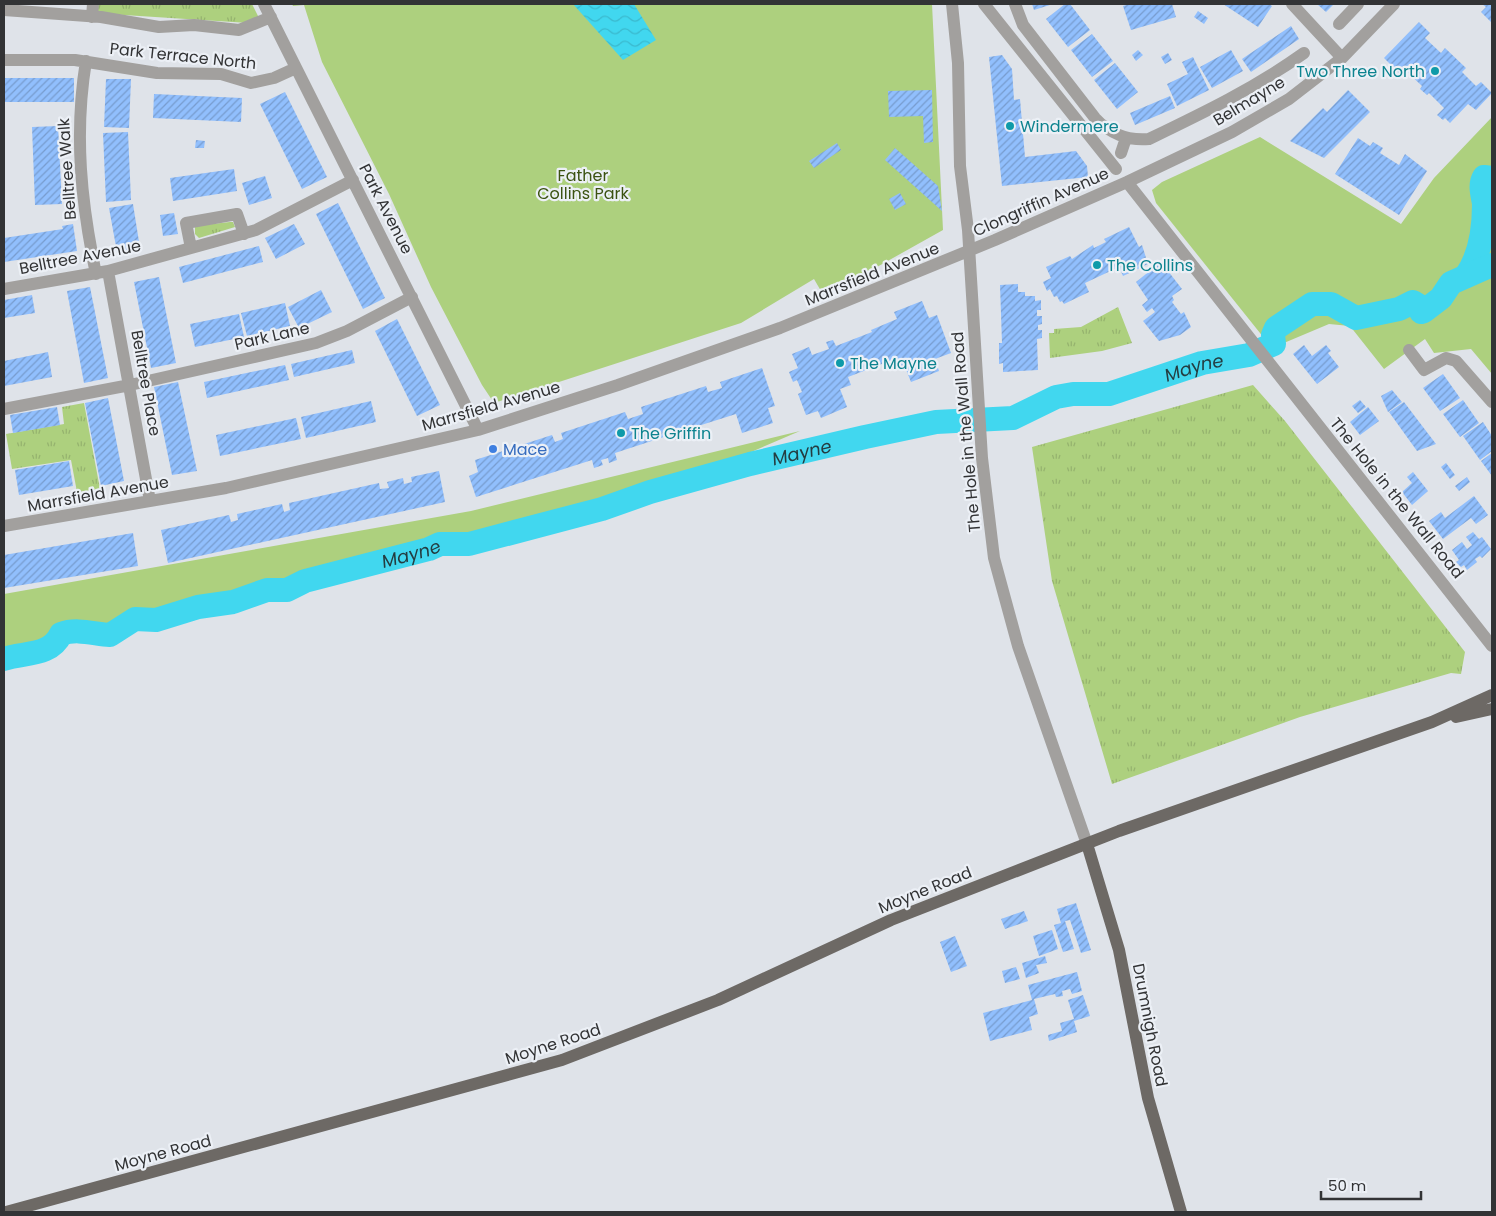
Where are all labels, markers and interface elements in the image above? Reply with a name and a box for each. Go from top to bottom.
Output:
street label: Park Terrace North [109,37,257,75]
place label: Two Three North [1296,60,1425,83]
marker: Two Three North [1429,65,1441,77]
street label: Belmayne [1209,70,1289,131]
place label: Windermere [1020,115,1119,138]
street label: Belltree Walk [52,117,82,221]
marker: Windermere [1004,120,1016,132]
street label: Park Avenue [353,160,419,258]
street label: Clongriffin Avenue [969,162,1113,242]
park label: Father Collins Park [537,164,630,205]
street label: Belltree Avenue [17,234,143,280]
street label: Marrsfield Avenue [801,237,943,311]
place label: The Collins [1107,254,1193,277]
marker: The Collins [1091,259,1103,271]
street label: Park Lane [232,316,312,356]
street label: Belltree Place [125,328,167,438]
street label: The Hole in the Wall Road [946,331,986,533]
water label: Mayne [1161,347,1225,387]
place label: The Mayne [850,352,937,375]
marker: The Mayne [834,357,846,369]
street label: Marrsfield Avenue [419,375,563,437]
street label: The Hole in the Wall Road [1325,412,1469,584]
place label: The Griffin [631,422,711,445]
marker: The Griffin [615,427,627,439]
water label: Mayne [769,433,834,471]
place label: Mace [503,438,547,461]
marker: Mace [487,443,499,455]
street label: Marrsfield Avenue [26,470,171,518]
water label: Mayne [379,533,445,573]
street label: Moyne Road [875,861,975,919]
street label: Drumnigh Road [1127,961,1173,1089]
street label: Moyne Road [502,1018,604,1070]
street label: Moyne Road [112,1129,214,1177]
scale bar [1321,1168,1421,1200]
text: 50 m [1328,1175,1366,1196]

